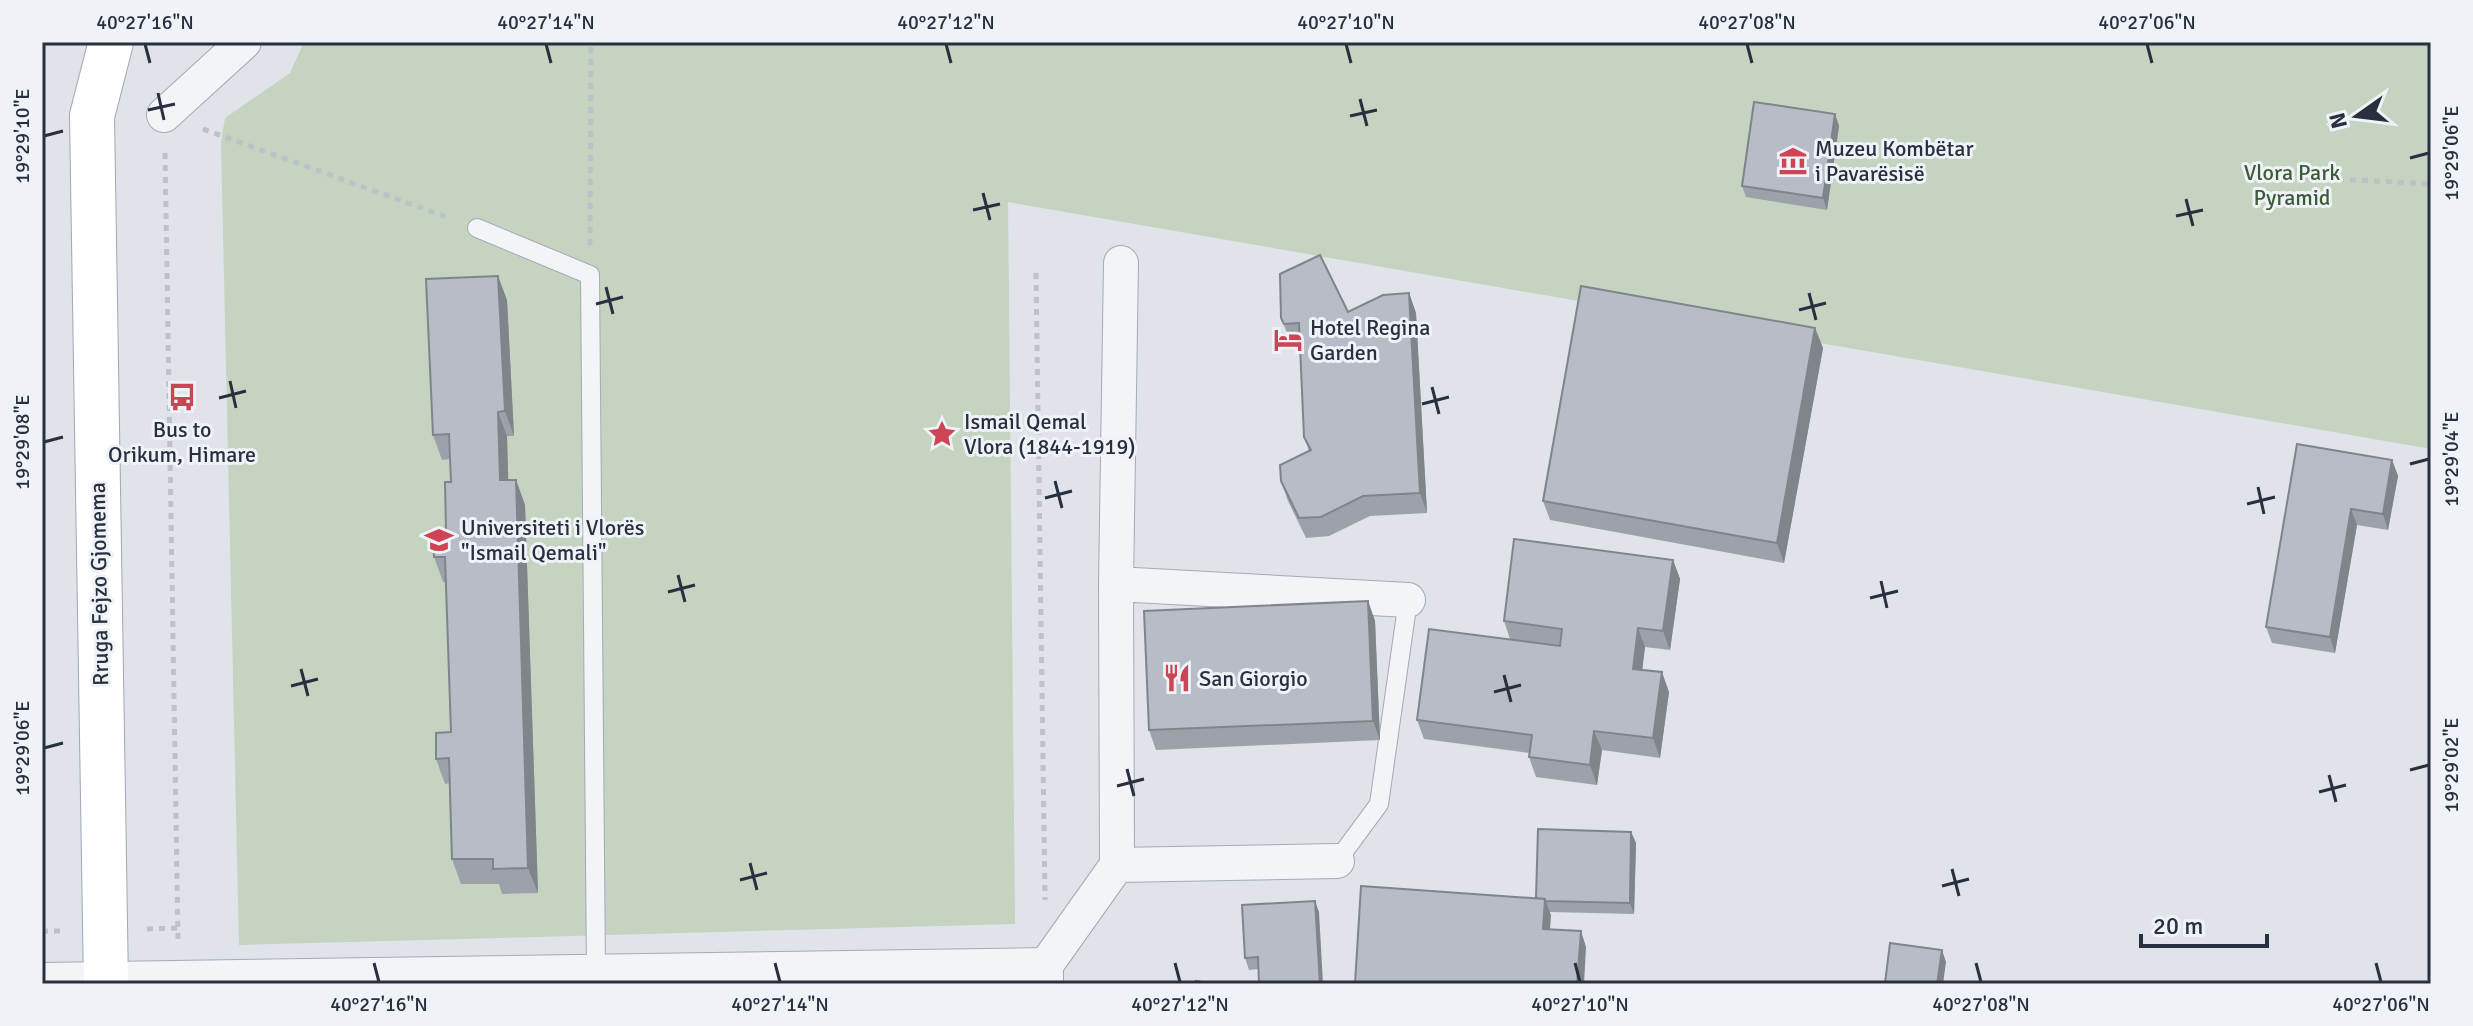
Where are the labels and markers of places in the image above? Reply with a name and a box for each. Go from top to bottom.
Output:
place label: Muzeu Kombëtar i Pavarësisë [1815,135,1973,187]
museum icon: Muzeu Kombëtar i Pavarësisë [1778,146,1808,176]
place label: Hotel Regina Garden [1310,314,1430,366]
hotel icon: Hotel Regina Garden [1273,325,1303,355]
bus stop icon: Bus to Orikum, Himare [167,382,197,412]
place label: Ismail Qemal Vlora (1844-1919) [964,408,1136,460]
place label: Bus to Orikum, Himare [108,416,256,468]
place icon: Ismail Qemal Vlora (1844-1919) [927,419,957,449]
place label: Universiteti i Vlorës "Ismail Qemali" [461,514,644,566]
school or university icon: Universiteti i Vlorës "Ismail Qemali" [424,525,454,555]
restaurant icon: San Giorgio [1162,663,1192,693]
place label: San Giorgio [1199,665,1308,692]

